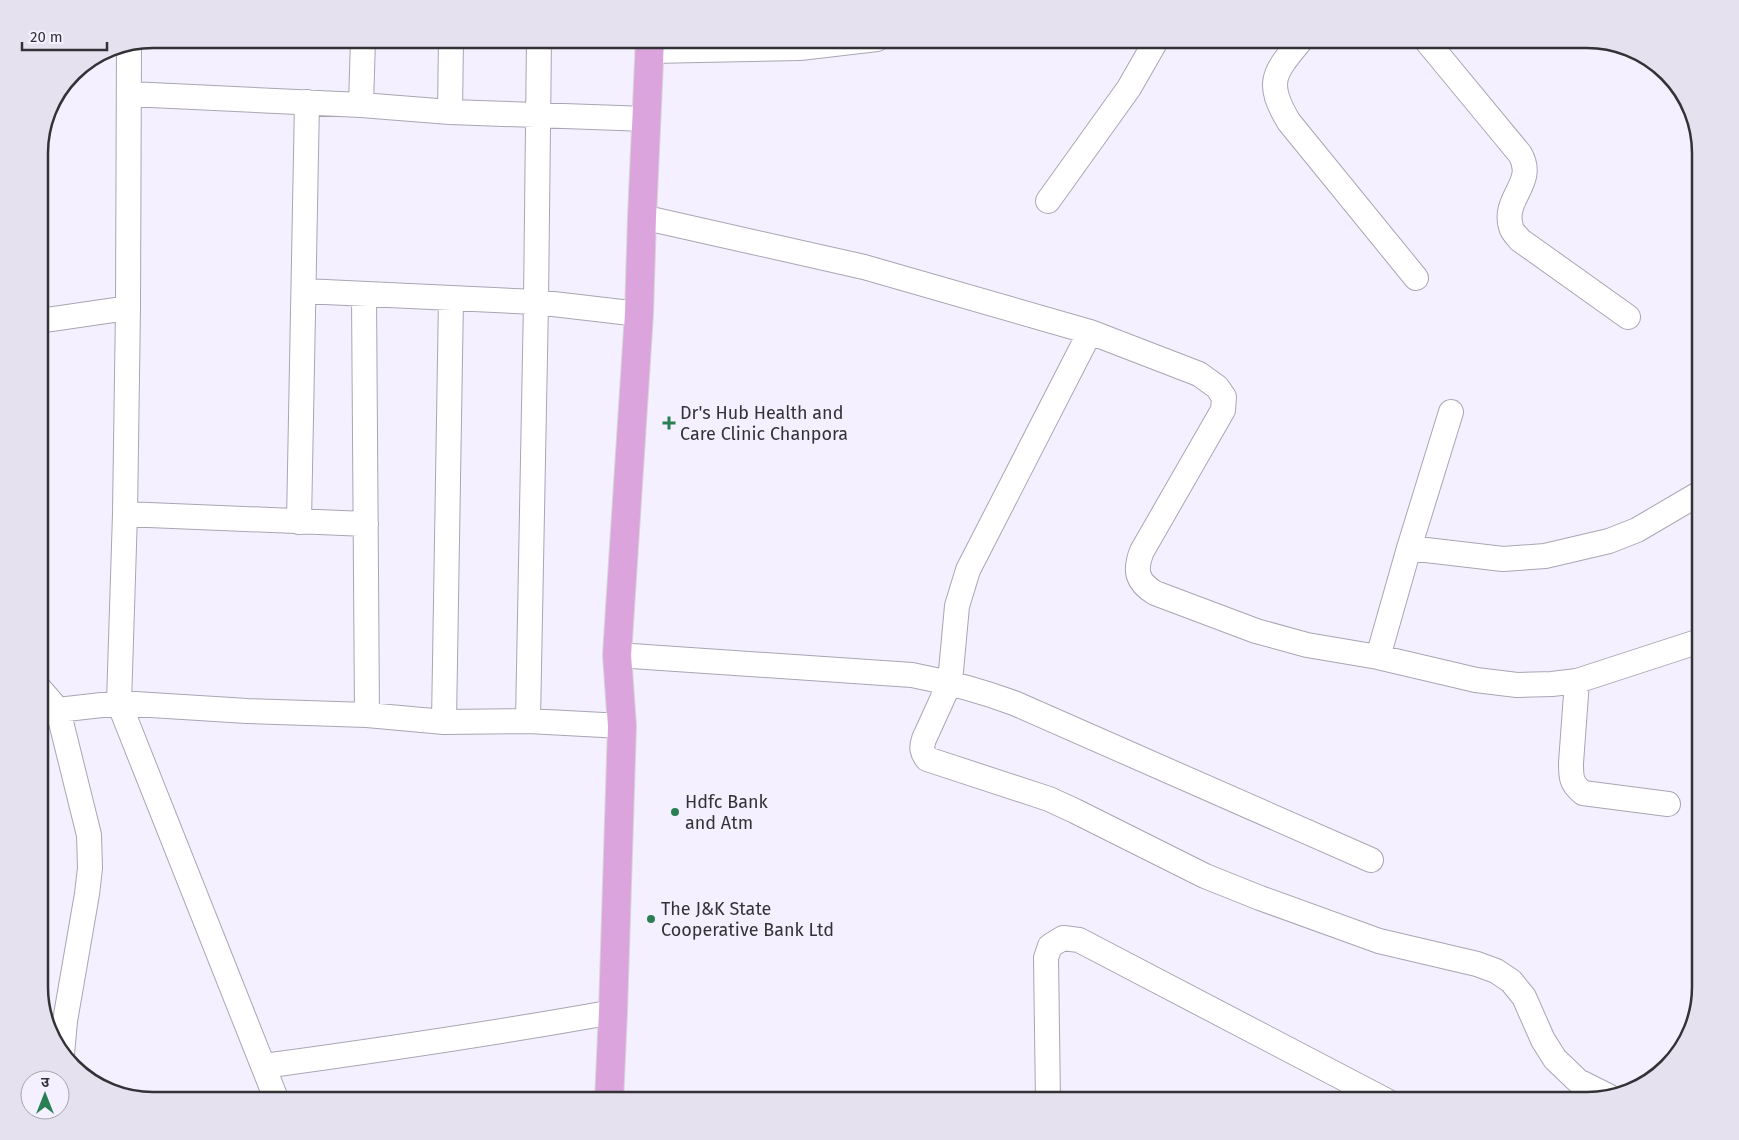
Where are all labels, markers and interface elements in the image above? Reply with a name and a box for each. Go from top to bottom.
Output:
scale bar [22,20,108,52]
text: 20 m [30,28,63,46]
place label: Dr's Hub Health and Care Clinic Chanpora [680,402,848,445]
marker: Dr's Hub Health and Care Clinic Chanpora [662,416,676,430]
place label: Hdfc Bank and Atm [685,791,769,834]
marker: Hdfc Bank and Atm [669,806,681,818]
place label: The J&K State Cooperative Bank Ltd [661,898,834,941]
marker: The J&K State Cooperative Bank Ltd [645,913,657,925]
north arrow [20,1070,70,1120]
text: उ [41,1074,50,1091]

